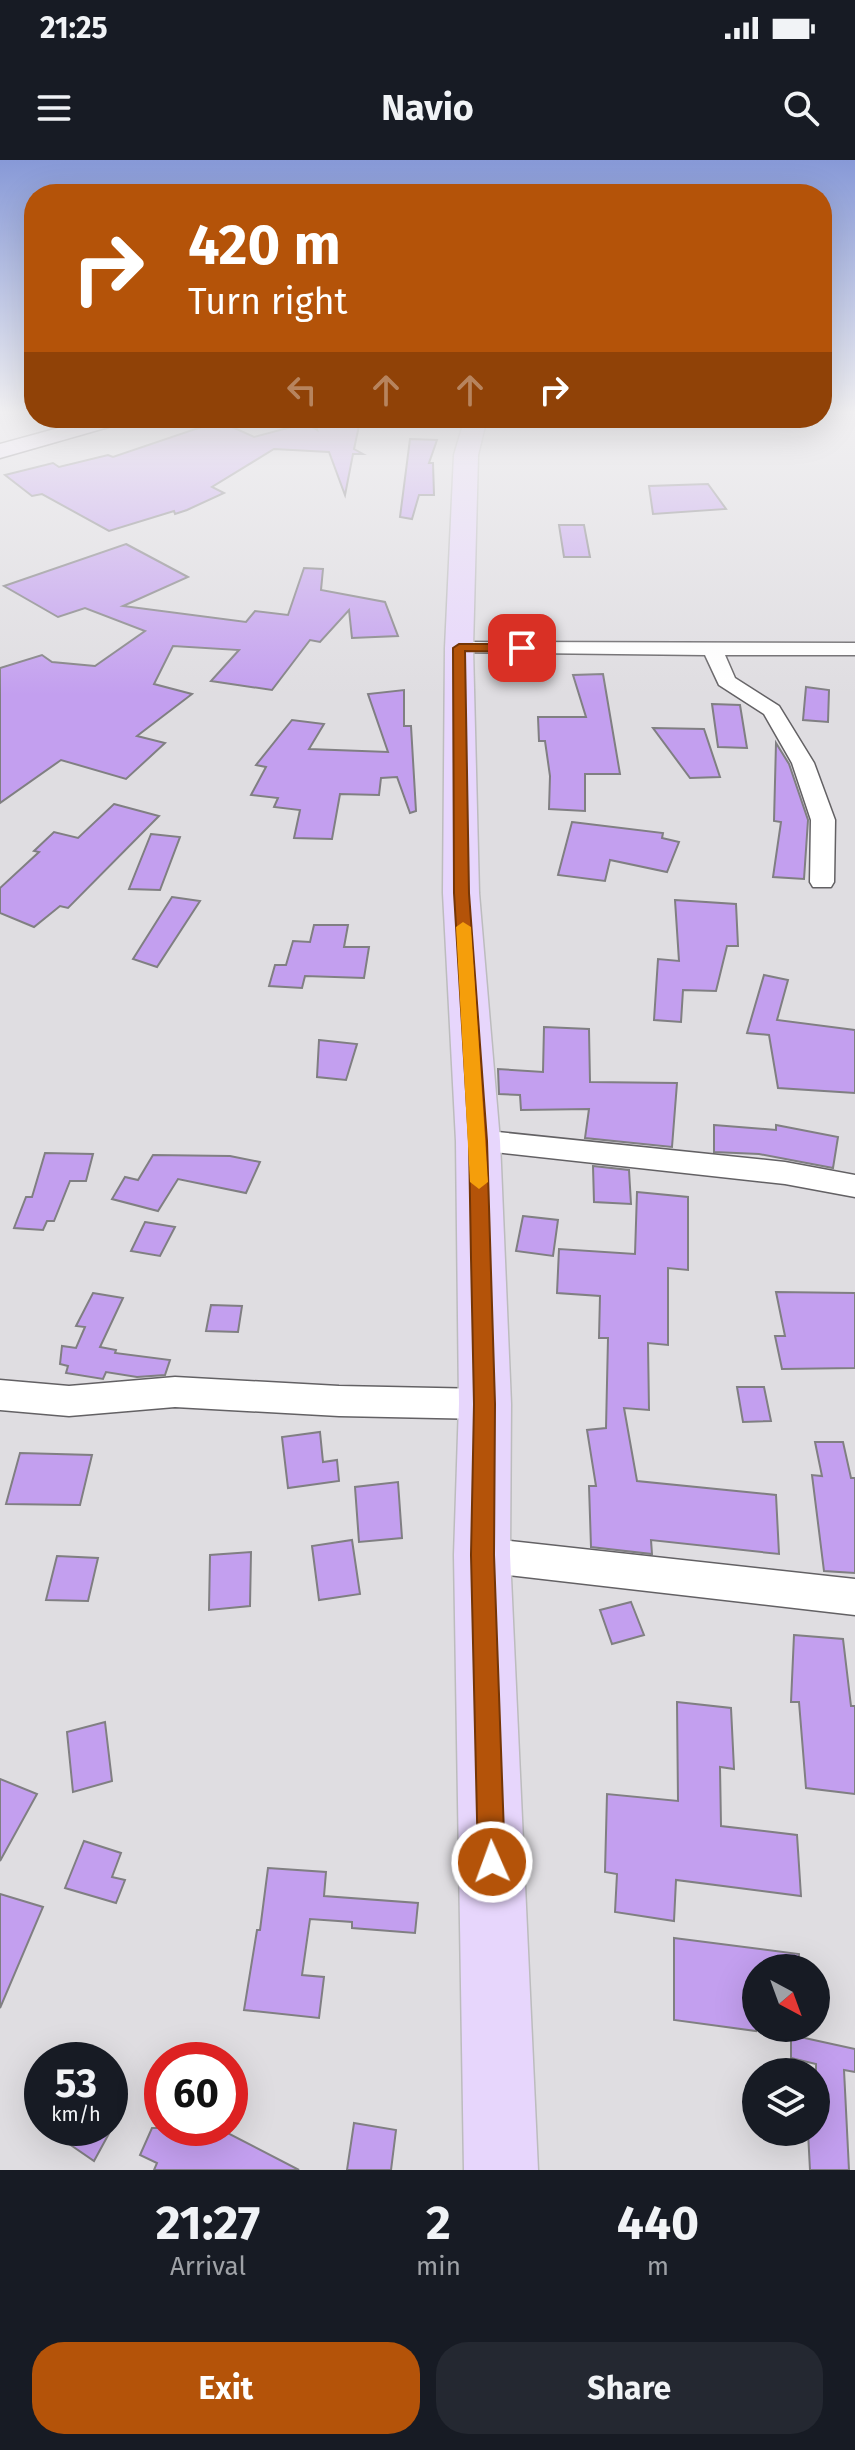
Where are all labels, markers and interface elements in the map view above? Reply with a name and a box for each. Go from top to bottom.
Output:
text: 21:25 [40,10,108,46]
icon: menu [32,86,76,130]
text: Navio [381,86,474,130]
icon: search [779,86,823,130]
text: 420 m [188,212,341,279]
icon: right [56,216,160,320]
text: Turn right [188,280,348,324]
icon: left [280,368,324,412]
icon: ahead [364,368,408,412]
icon: ahead [448,368,492,412]
icon: right [532,368,576,412]
pin [488,614,556,682]
icon: arrive [500,626,544,670]
position arrow [450,1820,534,1904]
north arrow [742,1954,830,2042]
map controls [742,1954,830,2146]
speed limit sign: 60 [144,2042,248,2146]
button: layers [742,2058,830,2146]
text: 53 [55,2060,97,2108]
text: km/h [51,2102,101,2126]
text: 21:27 [156,2194,260,2252]
text: 2 [426,2194,451,2252]
text: 440 [617,2194,699,2252]
text: Arrival [170,2251,246,2282]
text: min [416,2251,461,2282]
text: m [647,2251,669,2282]
button: Exit [32,2342,420,2434]
button: Share [436,2342,823,2434]

